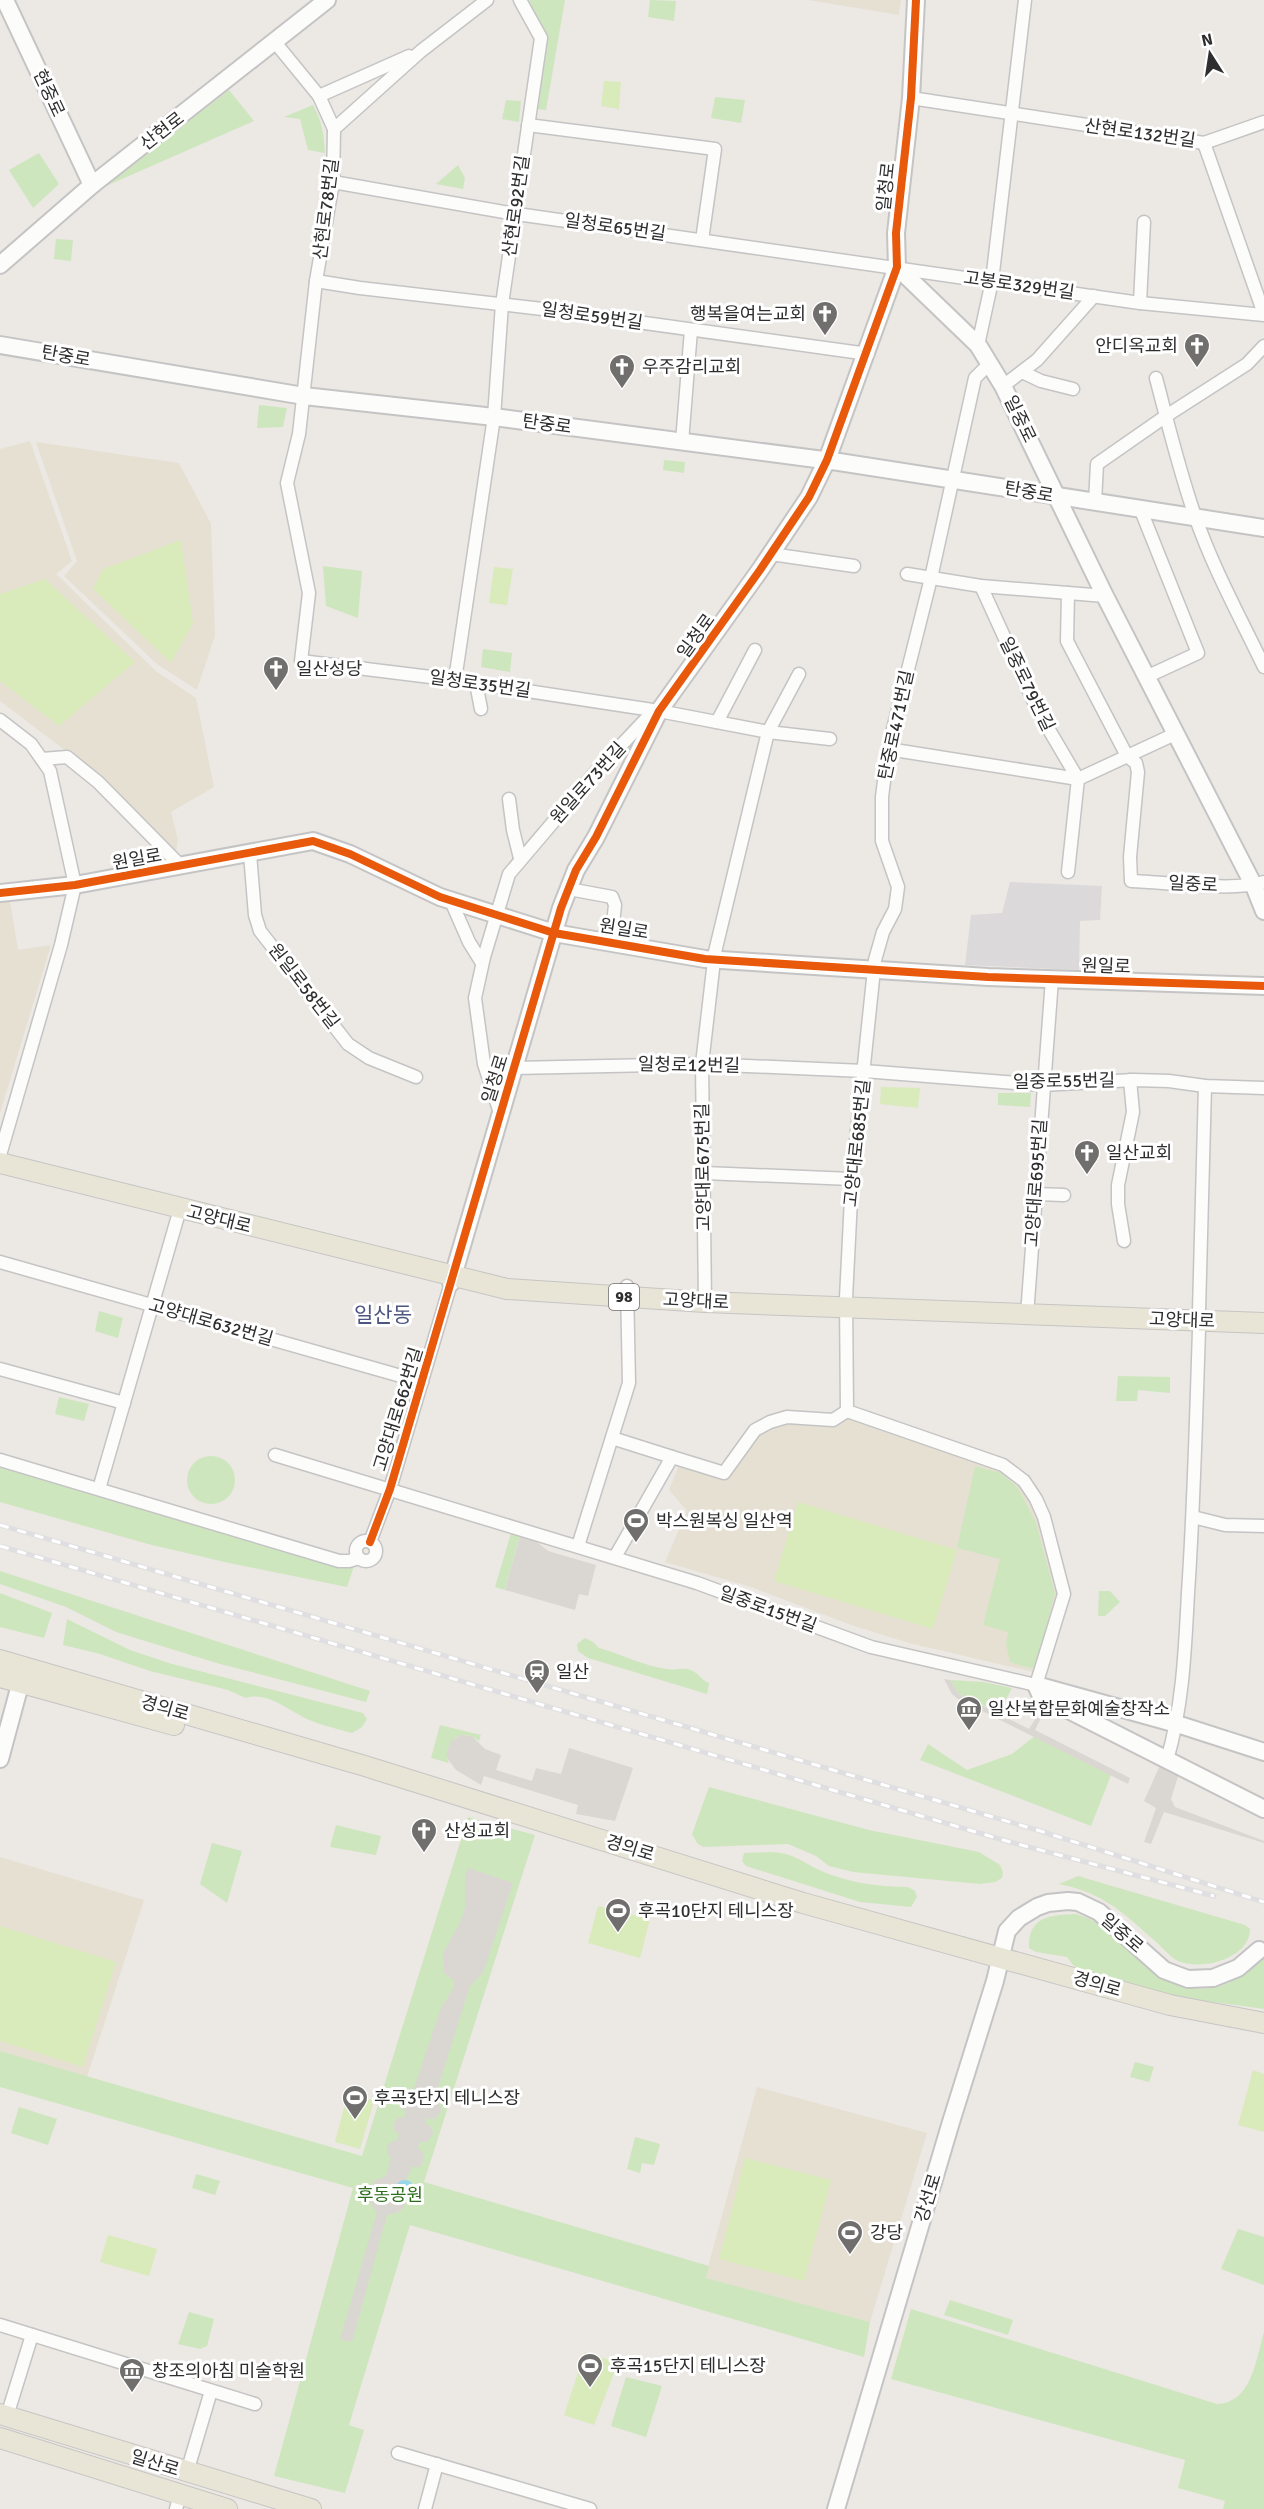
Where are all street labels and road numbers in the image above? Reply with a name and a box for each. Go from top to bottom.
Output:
street label: 현중로 [29,66,69,120]
street label: 산현로 [136,107,188,155]
street label: 산현로132번길 [1083,114,1197,152]
street label: 산현로92번길 [498,154,534,258]
street label: 산현로78번길 [309,157,343,261]
street label: 일청로 [872,161,900,213]
street label: 일청로65번길 [563,209,667,245]
street label: 고봉로329번길 [962,266,1076,304]
street label: 일청로59번길 [540,298,644,334]
street label: 탄중로 [40,341,92,371]
street label: 일중로 [999,392,1041,446]
street label: 탄중로 [521,410,573,438]
street label: 탄중로 [1003,477,1055,507]
street label: 일청로 [672,609,720,663]
street label: 일중로79번길 [995,633,1059,735]
street label: 일청로35번길 [428,666,532,702]
street label: 탄중로471번길 [874,668,918,782]
street label: 원일로73번길 [546,738,630,828]
street label: 원일로 [111,844,163,874]
street label: 일중로 [1168,872,1218,896]
street label: 원일로 [598,914,650,944]
street label: 원일로58번길 [264,939,344,1033]
street label: 원일로 [1081,954,1131,978]
street label: 일청로 [477,1052,513,1106]
street label: 일청로12번길 [638,1053,740,1077]
street label: 일중로55번길 [1013,1069,1115,1093]
street label: 고양대로685번길 [839,1078,875,1208]
street label: 고양대로675번길 [691,1103,715,1231]
street label: 고양대로695번길 [1021,1118,1051,1248]
street label: 고양대로 [184,1200,254,1238]
road number: 98 [609,1284,639,1310]
street label: 고양대로 [662,1288,730,1314]
street label: 고양대로632번길 [146,1294,276,1350]
street label: 고양대로 [1149,1308,1215,1332]
street label: 고양대로662번길 [369,1344,427,1474]
street label: 일중로15번길 [716,1581,820,1637]
street label: 경의로 [138,1691,192,1725]
street label: 경의로 [603,1830,657,1866]
street label: 일중로 [1096,1908,1148,1958]
street label: 경의로 [1070,1967,1124,2001]
street label: 강선로 [910,2171,946,2225]
street label: 일산로 [128,2445,182,2481]

